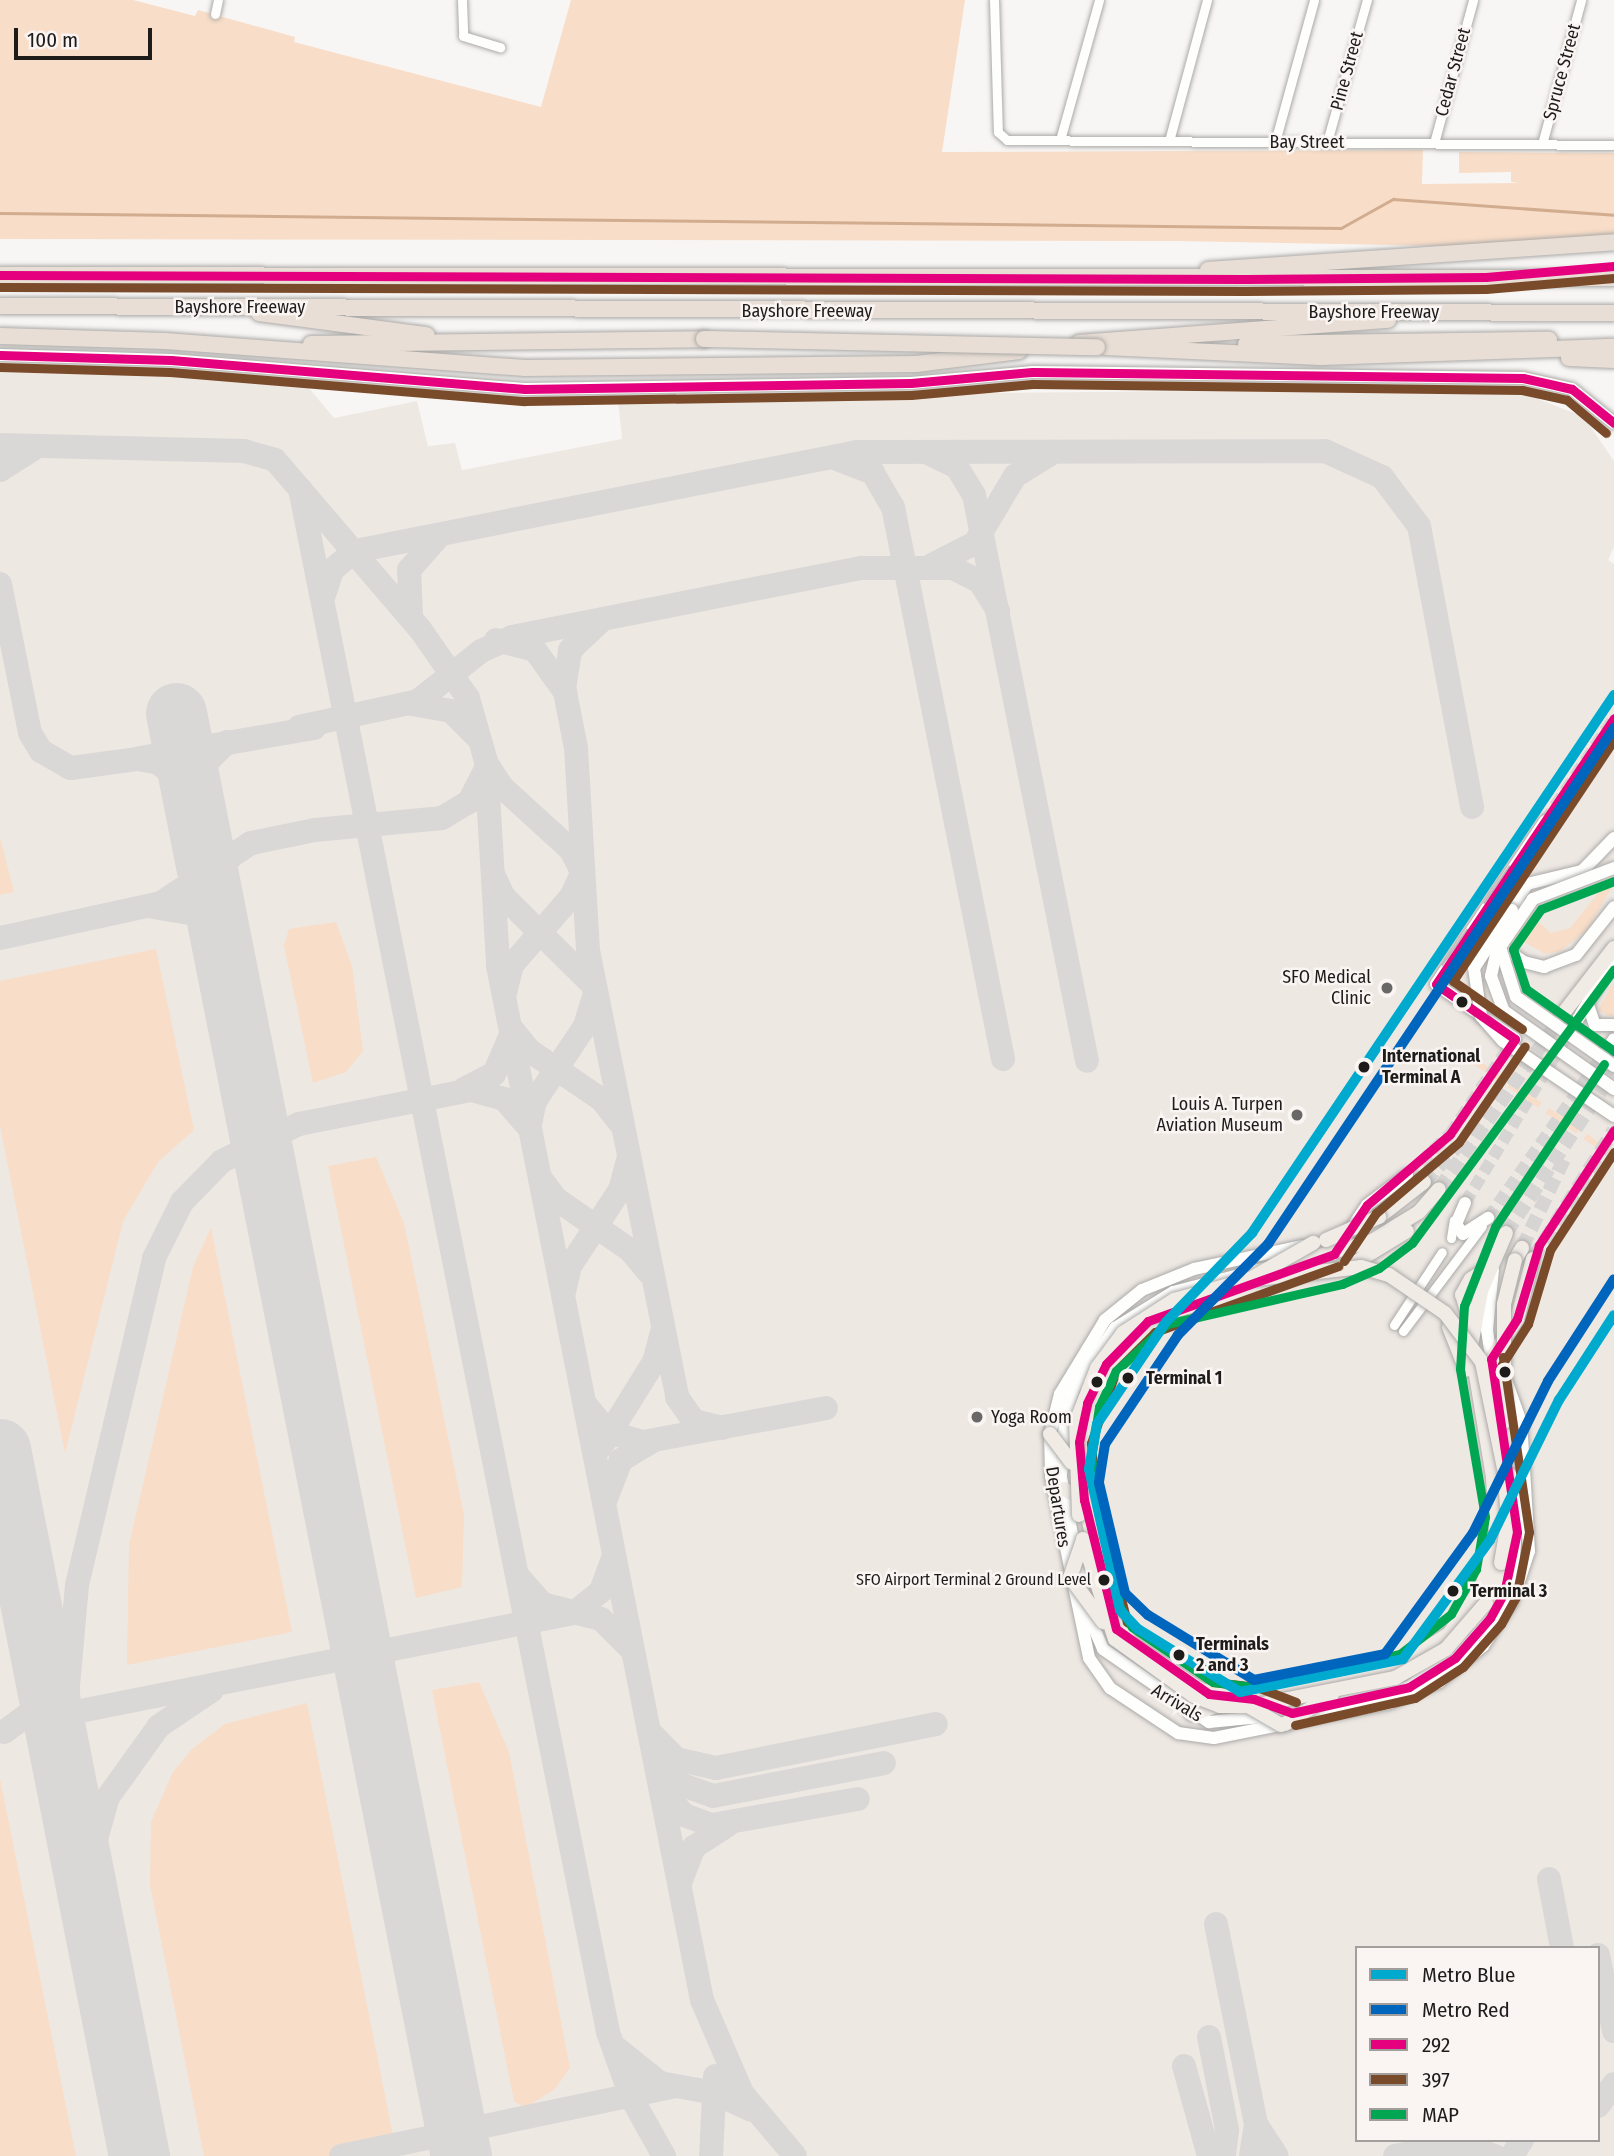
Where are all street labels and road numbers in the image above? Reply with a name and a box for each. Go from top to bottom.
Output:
street label: Spruce Street [1539,21,1585,123]
street label: Cedar Street [1431,25,1475,119]
street label: Pine Street [1326,29,1368,113]
street label: Bay Street [1270,131,1344,153]
street label: Bayshore Freeway [175,296,305,318]
street label: Bayshore Freeway [742,300,872,322]
street label: Bayshore Freeway [1309,301,1439,323]
street label: Departures [1041,1465,1075,1549]
street label: Arrivals [1148,1679,1206,1727]

